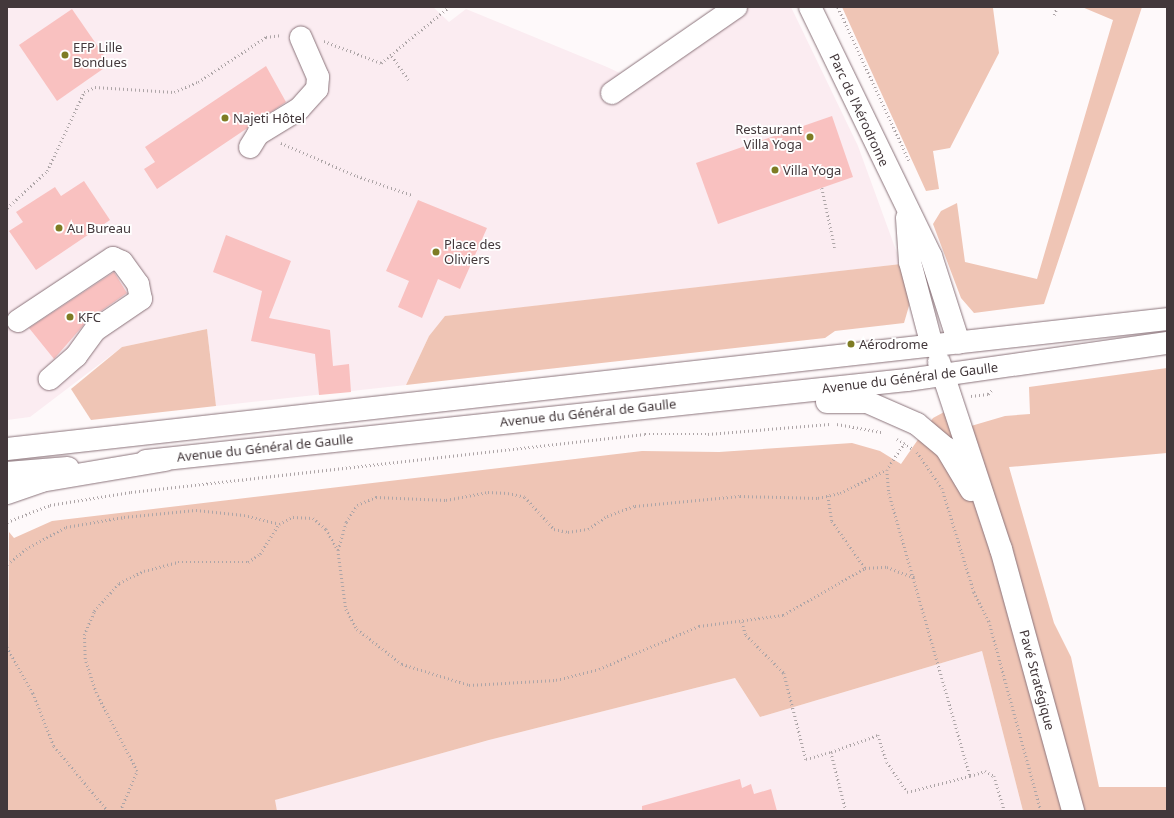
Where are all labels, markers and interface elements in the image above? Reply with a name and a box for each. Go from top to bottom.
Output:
place label: EFP Lille Bondues [73,40,127,71]
marker: EFP Lille Bondues [60,50,70,60]
street label: Parc de l'Aérodrome [826,51,892,169]
place label: Najeti Hôtel [233,110,305,126]
marker: Najeti Hôtel [220,113,230,123]
place label: Restaurant Villa Yoga [735,122,802,153]
marker: Restaurant Villa Yoga [805,132,815,142]
place label: Villa Yoga [783,162,841,178]
marker: Villa Yoga [770,165,780,175]
place label: Au Bureau [67,220,131,236]
marker: Au Bureau [54,223,64,233]
place label: Place des Oliviers [444,237,501,268]
marker: Place des Oliviers [431,247,441,257]
place label: KFC [78,309,101,325]
marker: KFC [65,312,75,322]
place label: Aérodrome [859,336,928,352]
marker: Aérodrome [846,339,856,349]
street label: Avenue du Général de Gaulle [821,359,999,397]
street label: Avenue du Général de Gaulle [499,396,677,430]
street label: Avenue du Général de Gaulle [176,431,354,465]
street label: Pavé Stratégique [1016,628,1058,732]

